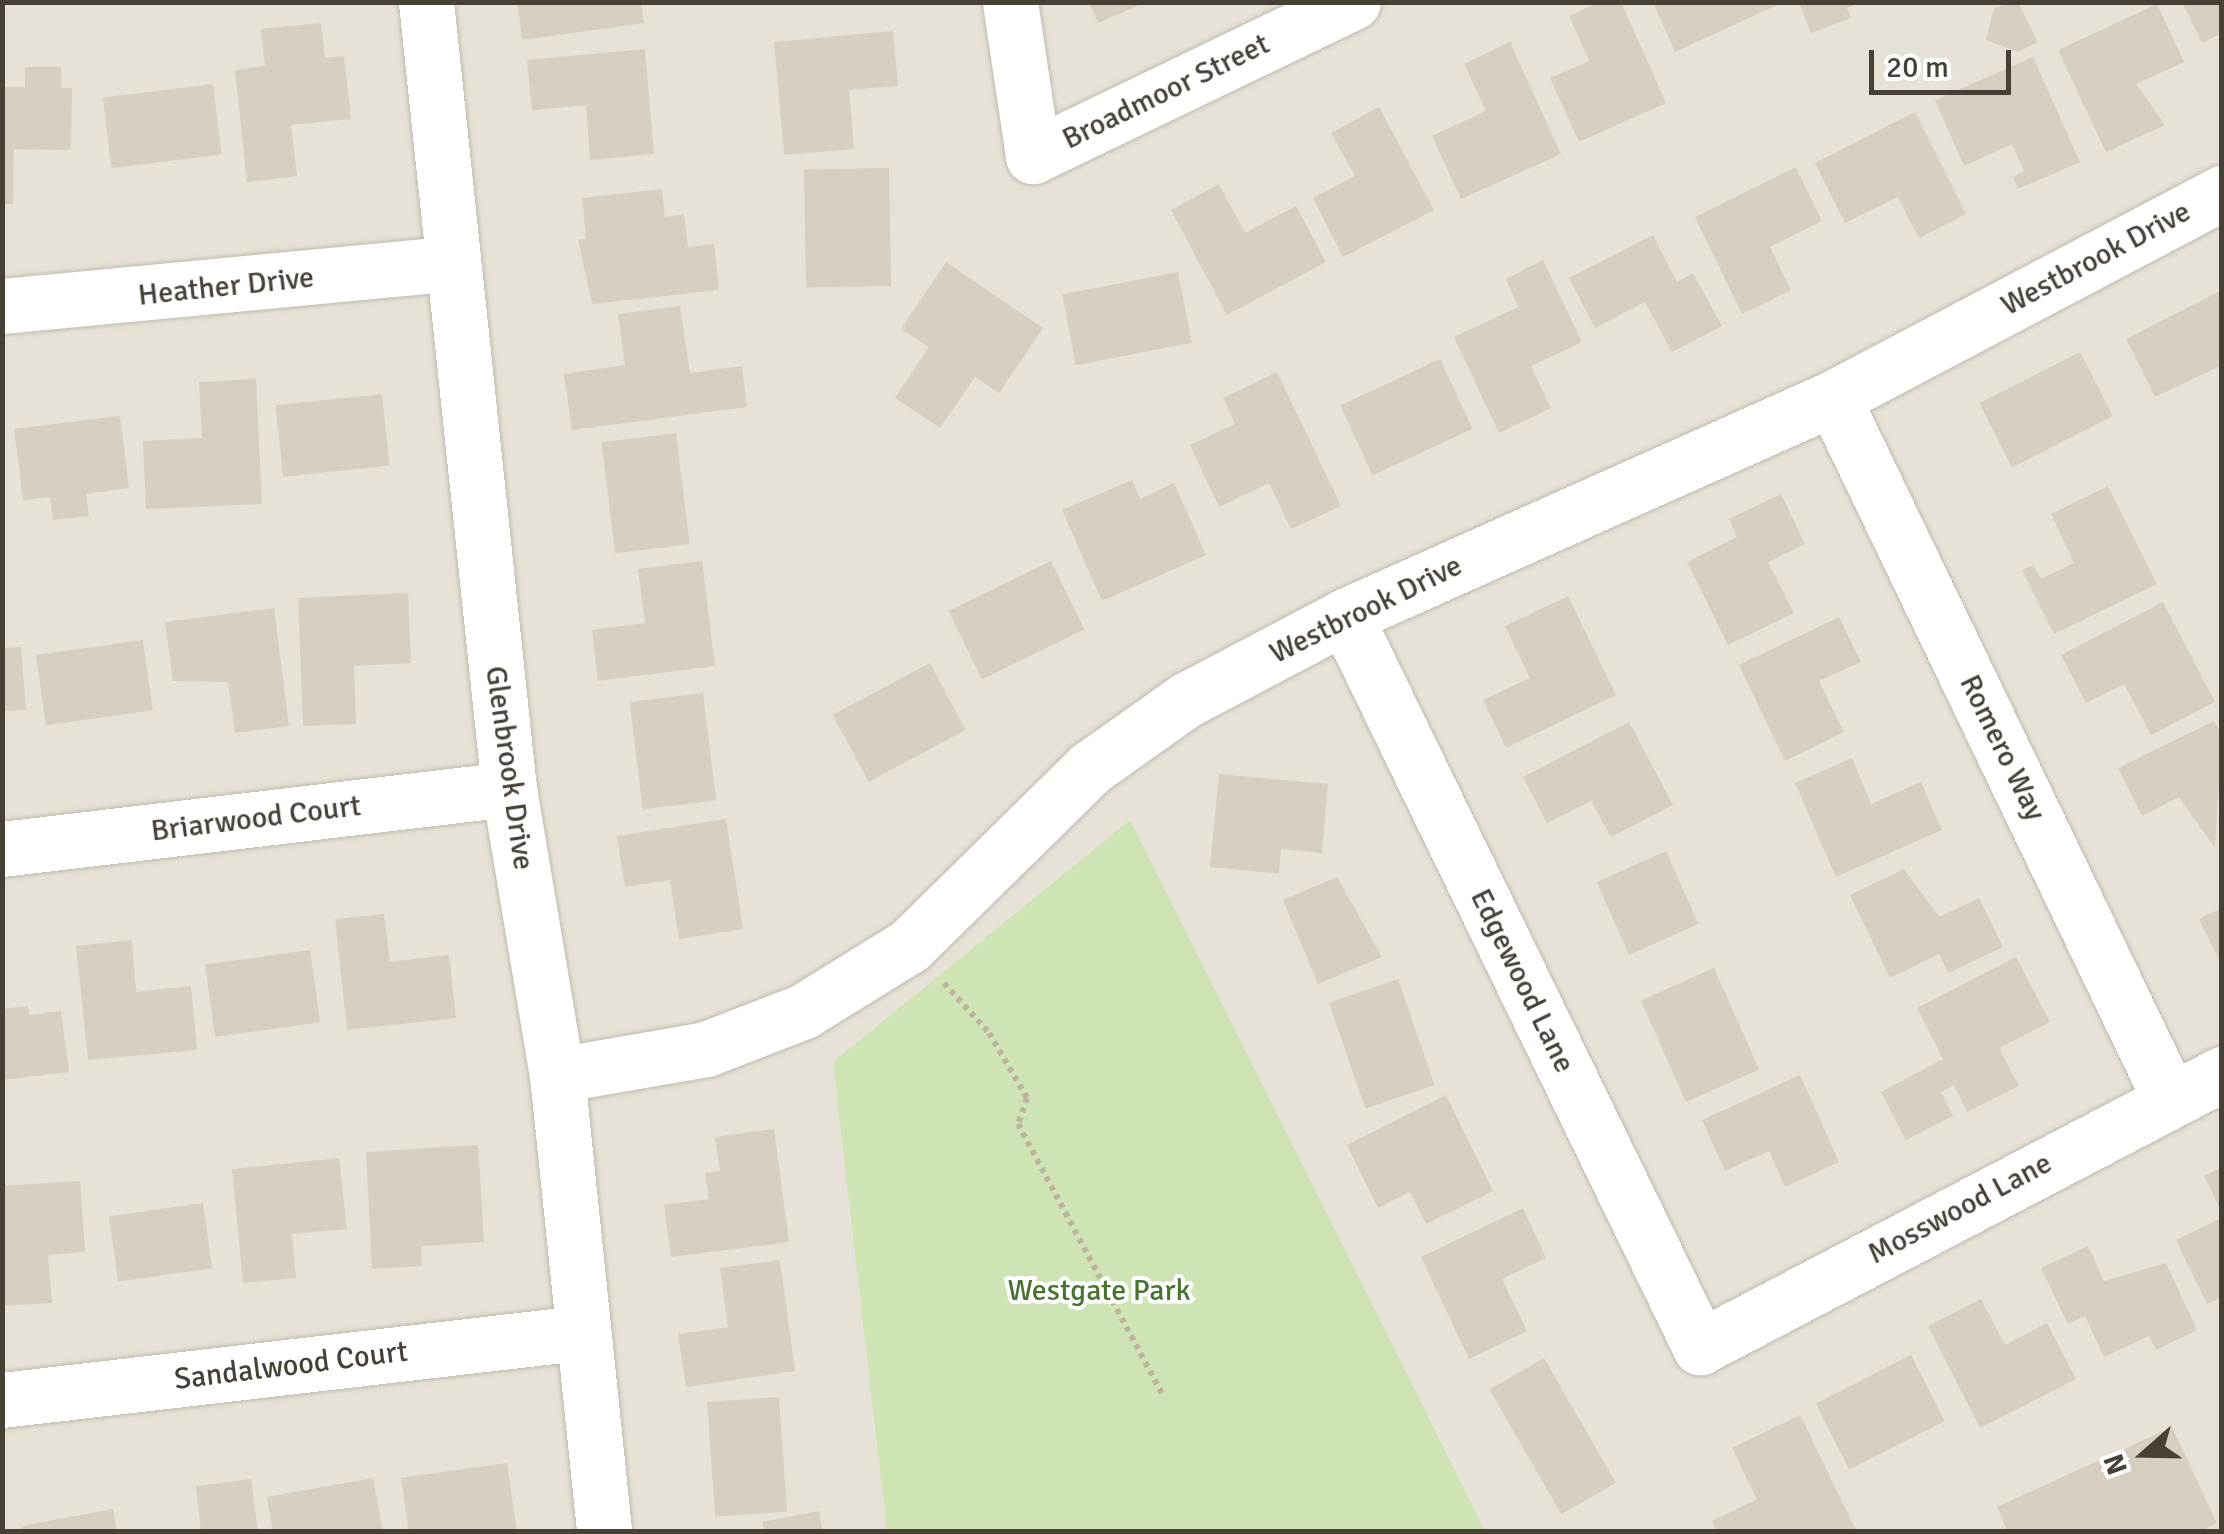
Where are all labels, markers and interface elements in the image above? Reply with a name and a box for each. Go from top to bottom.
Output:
street label: Broadmoor Street [1057,26,1275,158]
scale bar [1874,30,2016,92]
text: 20 m [1886,49,1949,86]
street label: Westbrook Drive [1995,194,2197,324]
street label: Heather Drive [136,260,316,314]
street label: Westbrook Drive [1264,548,1468,672]
street label: Glenbrook Drive [477,664,541,872]
street label: Romero Way [1951,669,2053,827]
street label: Briarwood Court [149,788,363,850]
street label: Edgewood Lane [1462,883,1582,1079]
street label: Mosswood Lane [1862,1145,2058,1273]
park label: Westgate Park [1007,1273,1191,1309]
street label: Sandalwood Court [172,1334,410,1398]
north arrow [2094,1404,2194,1504]
text: N [2097,1449,2135,1479]

